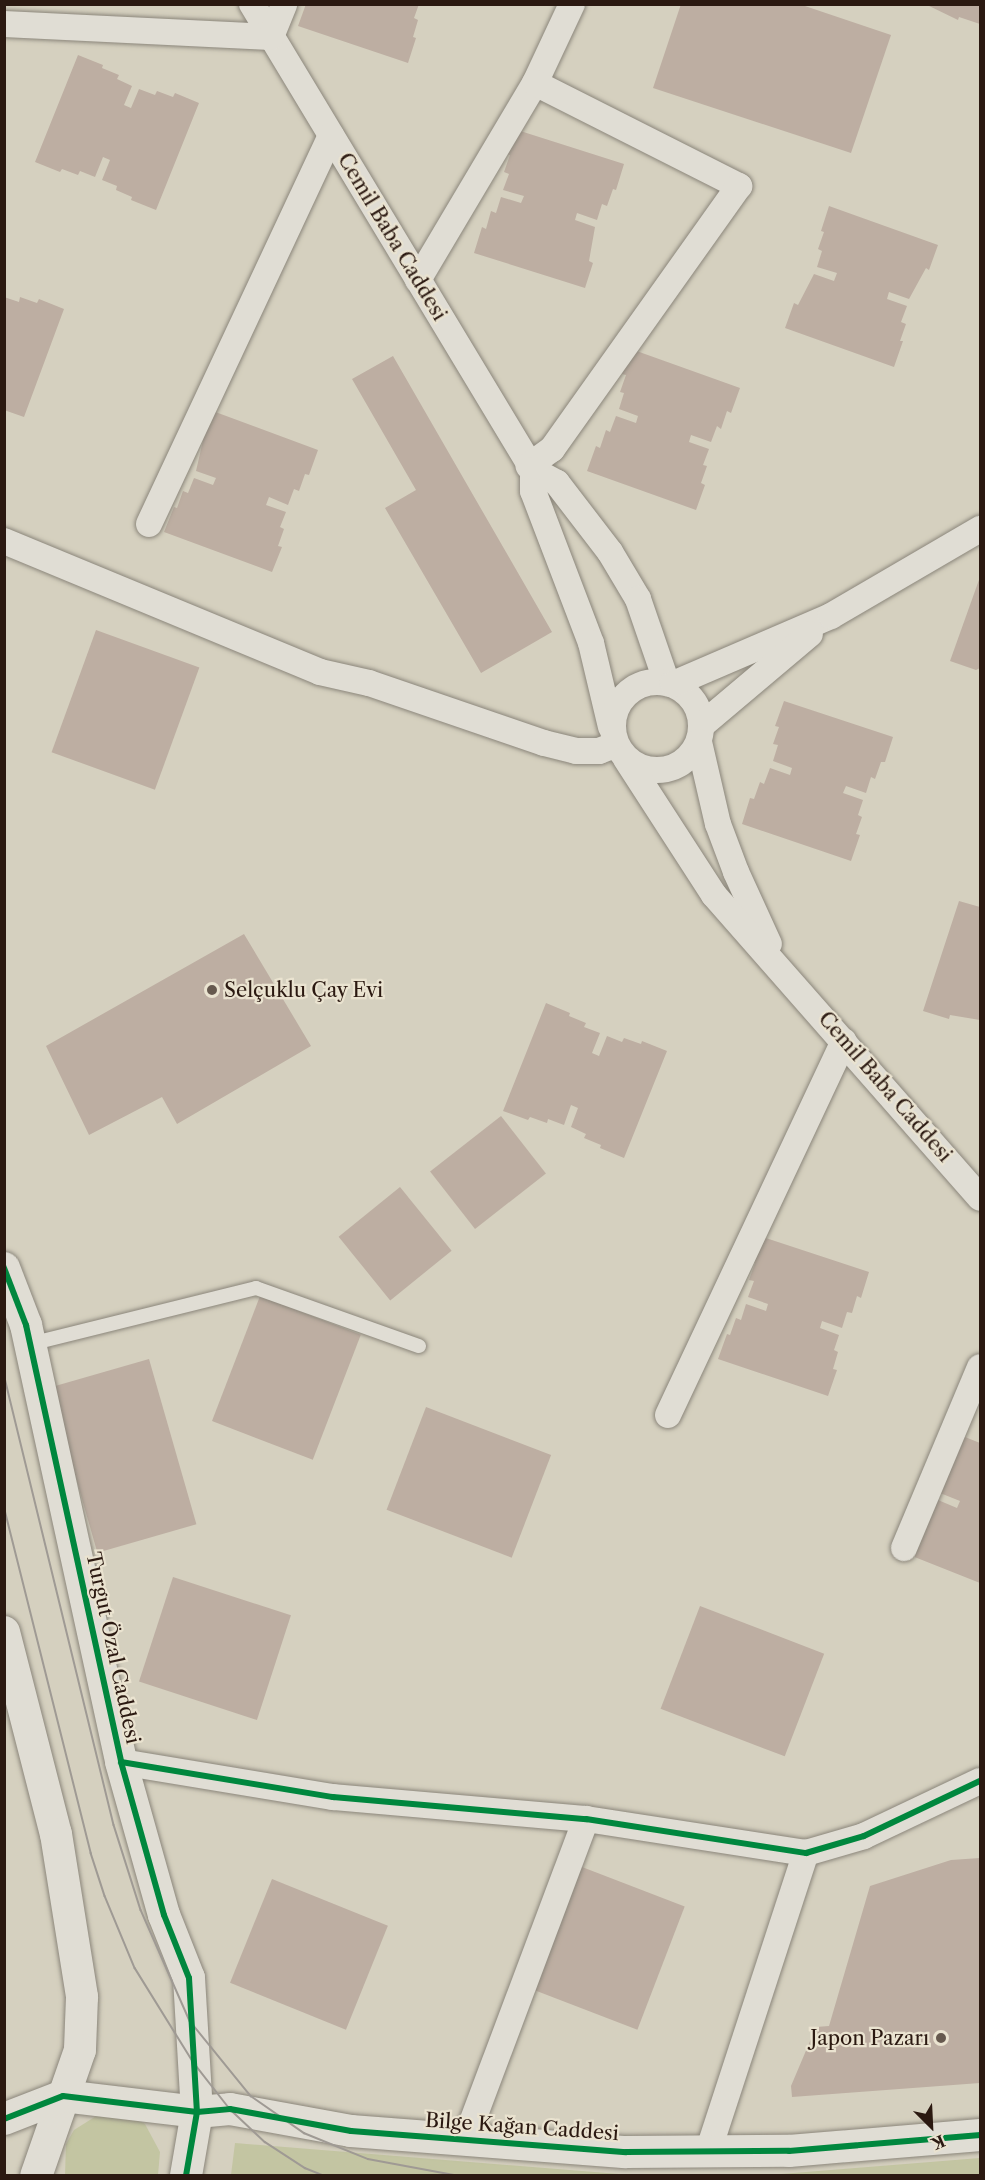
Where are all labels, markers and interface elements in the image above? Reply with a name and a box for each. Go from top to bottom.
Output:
street label: Cemil Baba Caddesi [332,149,452,325]
place label: Selçuklu Çay Evi [224,978,384,1002]
marker: Selçuklu Çay Evi [205,983,219,997]
street label: Cemil Baba Caddesi [813,1007,957,1167]
street label: Turgut Özal Caddesi [81,1550,145,1746]
place label: Japon Pazarı [810,2026,929,2050]
marker: Japon Pazarı [934,2031,948,2045]
north arrow [901,2096,961,2156]
street label: Bilge Kağan Caddesi [424,2108,620,2146]
text: K [928,2131,948,2154]

